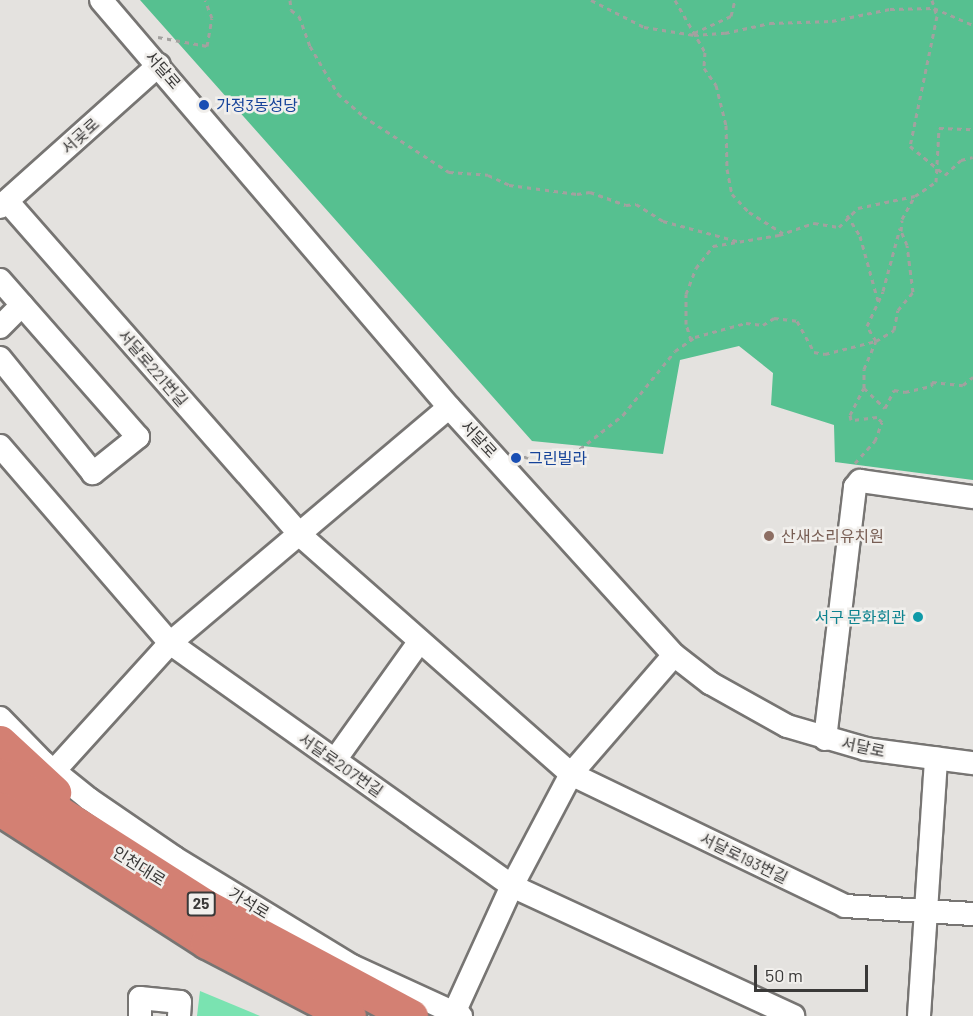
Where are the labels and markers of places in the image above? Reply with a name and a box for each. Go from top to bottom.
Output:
place label: 가정3동성당 [216,95,298,115]
marker: 가정3동성당 [197,98,211,112]
place label: 그린빌라 [528,448,587,468]
marker: 그린빌라 [509,451,523,465]
place label: 산새소리유치원 [781,526,884,546]
marker: 산새소리유치원 [762,529,776,543]
place label: 서구 문화회관 [814,607,906,627]
marker: 서구 문화회관 [911,610,925,624]

